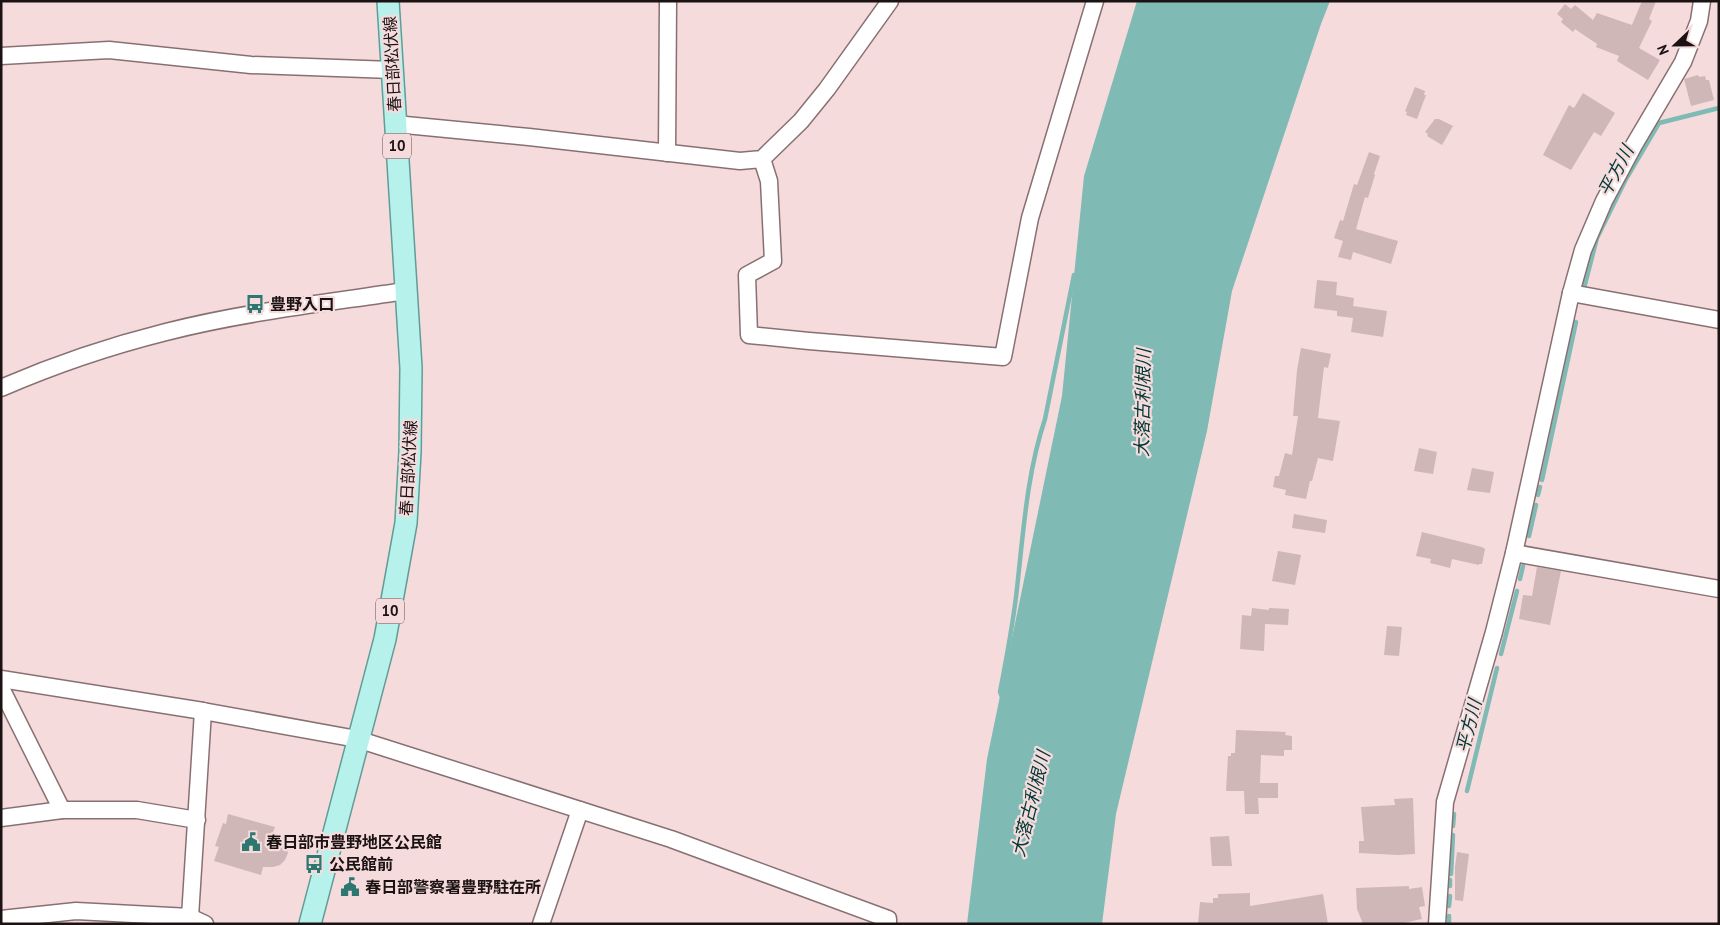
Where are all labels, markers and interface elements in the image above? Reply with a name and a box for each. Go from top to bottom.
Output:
street label: 春日部松伏線 [380,16,404,112]
north arrow [1650,20,1700,70]
text: N [1653,42,1673,58]
road number: 10 [383,134,411,158]
water label: 平方川 [1593,140,1639,200]
bus stop icon: 豊野入口 [244,293,266,315]
place label: 豊野入口 [270,294,334,314]
water label: 大落古利根川 [1130,347,1155,457]
street label: 春日部松伏線 [396,420,420,516]
road number: 10 [376,598,404,624]
water label: 平方川 [1451,695,1487,755]
water label: 大落古利根川 [1006,747,1055,859]
public building icon: 春日部市豊野地区公民館 [240,831,262,853]
place label: 春日部市豊野地区公民館 [266,832,442,852]
bus stop icon: 公民館前 [303,853,325,875]
place label: 公民館前 [329,854,393,874]
public building icon: 春日部警察署豊野駐在所 [339,876,361,898]
place label: 春日部警察署豊野駐在所 [365,877,541,897]

